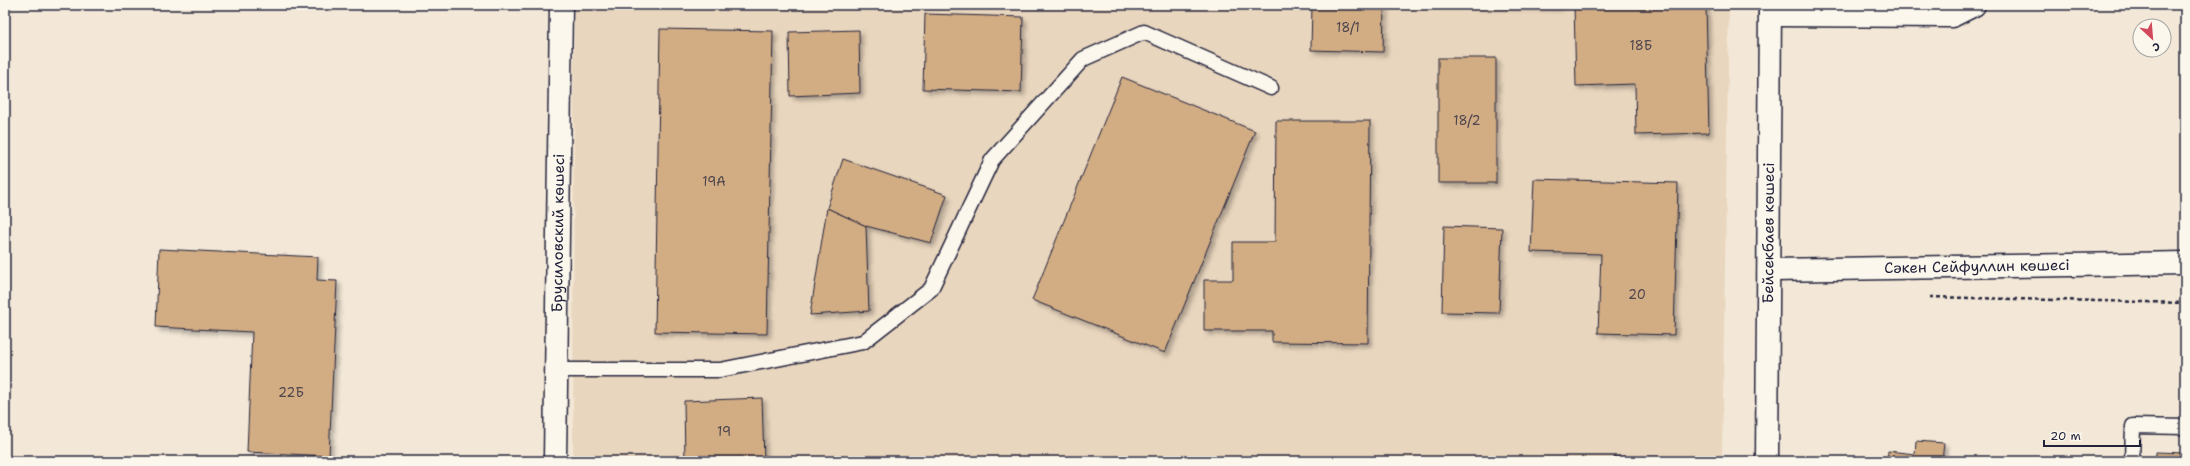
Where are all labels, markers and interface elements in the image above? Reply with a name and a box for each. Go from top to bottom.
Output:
north arrow [2132,18,2172,58]
house number: 18/1 [1336,19,1360,36]
house number: 18Б [1630,37,1652,54]
text: С [2150,38,2162,55]
house number: 18/2 [1453,112,1481,129]
street label: Брусиловский көшесі [547,154,569,312]
street label: Бейсекбаев көшесі [1758,162,1779,304]
house number: 19А [702,173,726,190]
street label: Сәкен Сейфуллин көшесі [1884,255,2070,278]
house number: 20 [1628,286,1646,303]
house number: 22Б [278,384,304,401]
scale bar [2044,422,2140,448]
house number: 19 [717,423,731,440]
text: 20 m [2050,428,2081,444]

